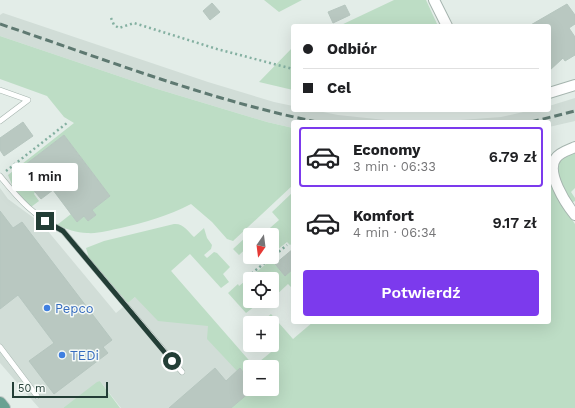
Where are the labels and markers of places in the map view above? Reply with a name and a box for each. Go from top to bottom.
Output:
place label: Pepco [55,301,94,316]
marker: Pepco [42,303,52,313]
place label: TEDi [70,348,99,363]
marker: TEDi [57,350,67,360]

